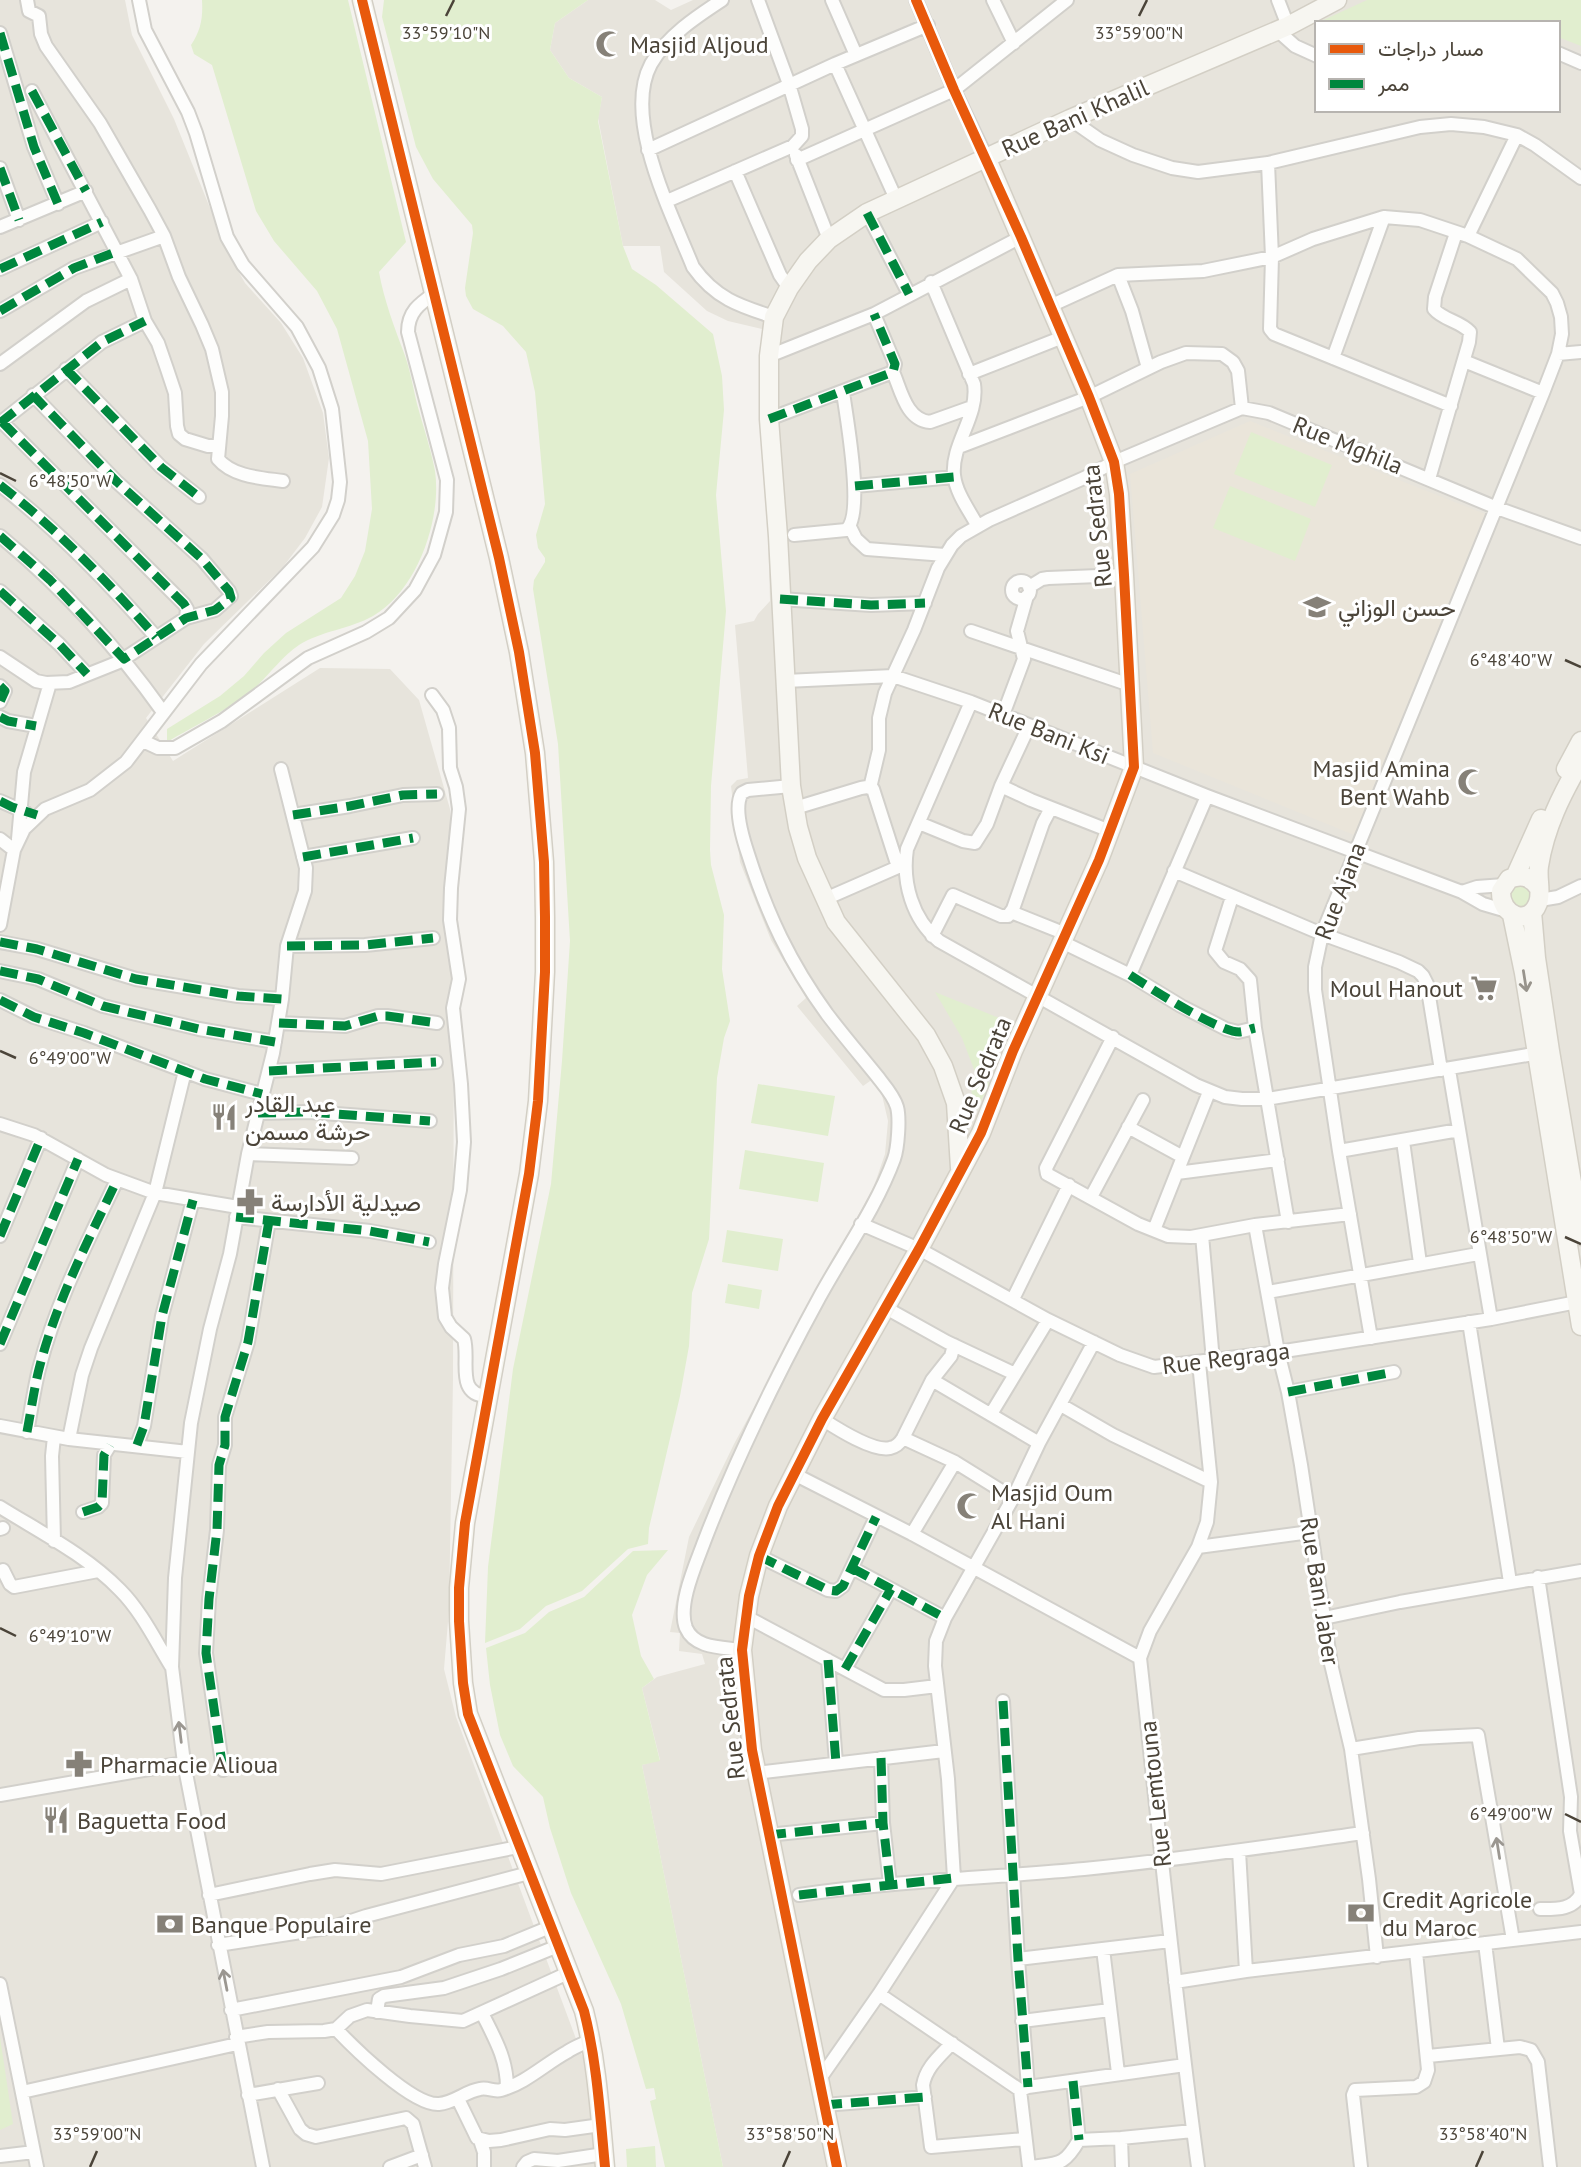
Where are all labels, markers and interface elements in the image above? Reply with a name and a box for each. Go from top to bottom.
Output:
text: 33°59'10"N [402,21,490,44]
text: 33°59'00"N [1095,21,1183,44]
legend [1315,21,1560,112]
mosque icon: Masjid Aljoud [594,29,624,59]
place label: Masjid Aljoud [630,29,769,60]
text: مسار دراجات [1378,35,1484,62]
text: ممر [1377,70,1409,97]
street label: Rue Bani Khalil [997,72,1153,164]
street label: Rue Mghila [1288,409,1408,481]
street label: Rue Sedrata [1075,463,1119,589]
text: 6°48'50"W [29,469,111,492]
school or university icon: حسن الوزاني [1302,592,1332,622]
place label: حسن الوزاني [1338,592,1456,627]
text: 6°48'40"W [1470,648,1552,671]
street label: Rue Bani Ksi [984,695,1114,771]
place label: Masjid Amina Bent Wahb [1313,753,1450,812]
mosque icon: Masjid Amina Bent Wahb [1456,767,1486,797]
street label: Rue Ajana [1307,838,1373,944]
one-way arrow [1519,970,1532,992]
place label: Moul Hanout [1330,973,1463,1004]
supermarket icon: Moul Hanout [1469,973,1499,1003]
street label: Rue Sedrata [942,1012,1018,1138]
text: 6°49'00"W [29,1046,111,1069]
place label: عبد القادر حرشة مسمن [244,1088,370,1147]
restaurant icon: عبد القادر حرشة مسمن [209,1102,239,1132]
pharmacy icon: صيدلية الأدارسة [235,1187,265,1217]
place label: صيدلية الأدارسة [271,1187,421,1218]
text: 6°48'50"W [1470,1225,1552,1248]
street label: Rue Regraga [1160,1335,1292,1381]
place label: Masjid Oum Al Hani [991,1477,1113,1536]
mosque icon: Masjid Oum Al Hani [955,1491,985,1521]
street label: Rue Bani Jaber [1293,1515,1347,1667]
text: 6°49'10"W [29,1624,111,1647]
street label: Rue Sedrata [708,1655,752,1781]
street label: Rue Lemtouna [1132,1719,1178,1869]
one-way arrow [173,1721,186,1744]
pharmacy icon: Pharmacie Alioua [64,1749,94,1779]
place label: Pharmacie Alioua [100,1749,278,1780]
text: 6°49'00"W [1470,1802,1552,1825]
restaurant icon: Baguetta Food [41,1805,71,1835]
place label: Baguetta Food [77,1805,227,1836]
one-way arrow [1491,1837,1504,1860]
place label: Credit Agricole du Maroc [1382,1884,1532,1943]
bank icon: Credit Agricole du Maroc [1346,1898,1376,1928]
bank icon: Banque Populaire [155,1909,185,1939]
place label: Banque Populaire [191,1909,372,1940]
one-way arrow [218,1969,231,1992]
text: 33°59'00"N [53,2122,141,2145]
text: 33°58'50"N [746,2122,834,2145]
text: 33°58'40"N [1439,2122,1527,2145]

